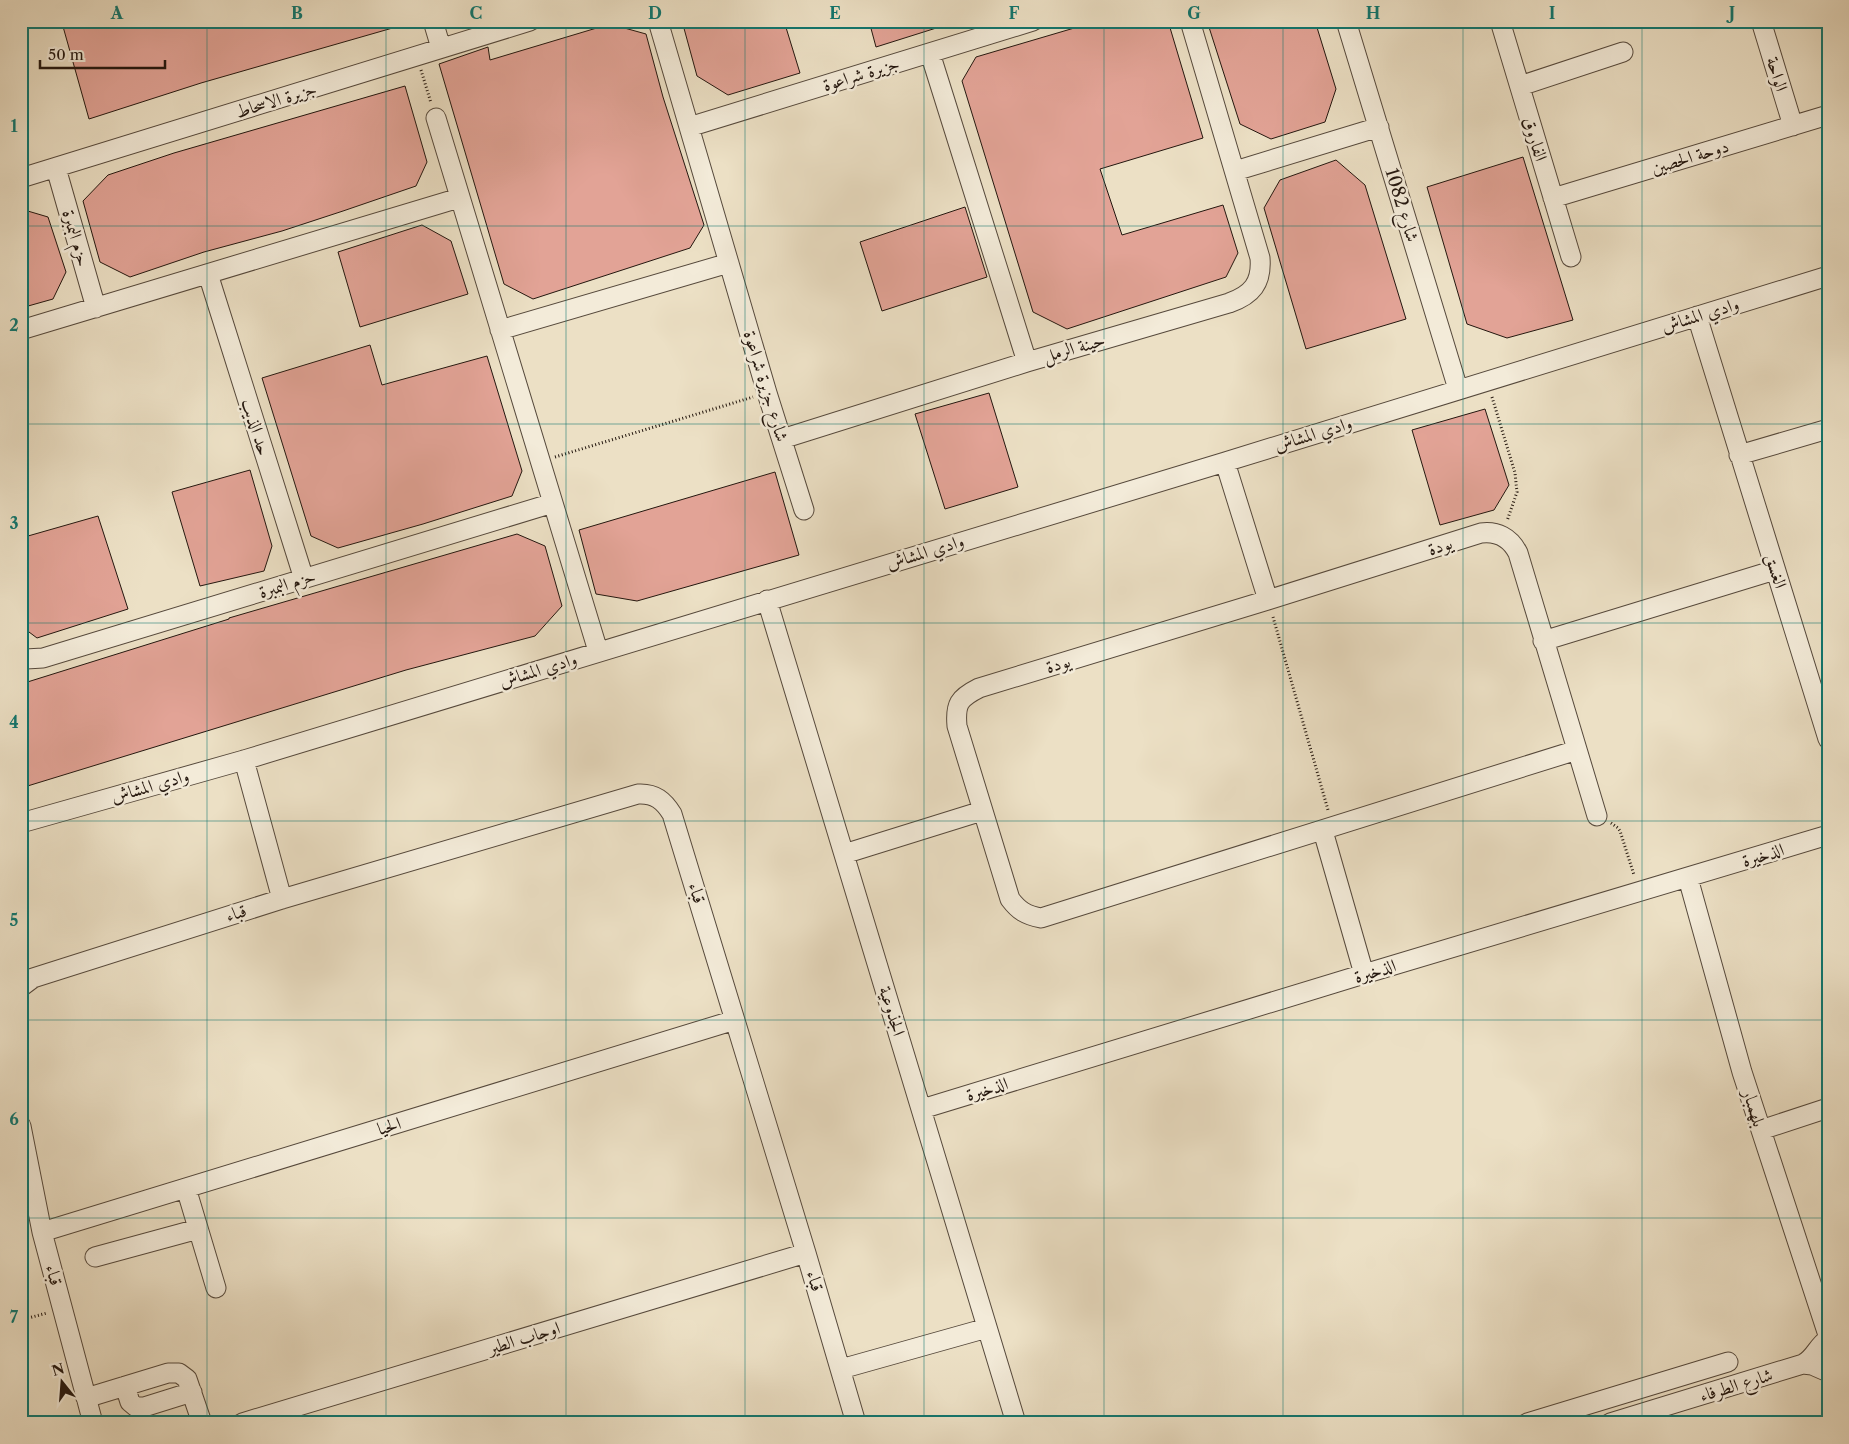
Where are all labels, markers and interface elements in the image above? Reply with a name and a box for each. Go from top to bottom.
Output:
text: A [110,3,124,23]
text: B [291,3,303,23]
text: C [470,3,482,23]
text: D [648,3,662,23]
text: E [829,3,841,23]
text: F [1009,3,1020,23]
text: G [1187,3,1201,23]
text: H [1366,3,1380,23]
text: I [1549,3,1556,23]
text: J [1726,3,1735,23]
scale bar [40,38,165,70]
text: 50 m [48,45,84,64]
street label: جزيرة شراعوة [820,52,902,97]
street label: الواحة [1761,54,1793,94]
street label: جزيرة الاسحاط [233,77,319,123]
street label: الفاروق [1518,114,1552,164]
text: 1 [10,116,18,136]
street label: دوحة الحصين [1649,135,1731,179]
street label: شارع 1082 [1377,165,1424,246]
street label: حزم البمبرة [53,207,95,270]
street label: وادي المشاش [1658,293,1743,341]
text: 2 [9,315,19,335]
street label: شارع جزيرة شراعوة [735,328,793,445]
street label: حينة الرمل [1040,329,1108,369]
street label: حد الذيب [236,396,275,459]
street label: وادي المشاش [1271,412,1356,460]
text: 3 [9,513,19,533]
street label: وادي المشاش [883,530,968,578]
street label: يودة [1425,531,1456,560]
street label: الغسق [1760,551,1792,591]
street label: حزم البمبرة [256,565,320,608]
street label: وادي المشاش [496,648,581,696]
street label: يودة [1043,649,1074,678]
text: 4 [9,712,19,732]
street label: وادي المشاش [108,764,193,811]
street label: الذخيرة [1739,838,1787,872]
street label: قباء [683,880,711,906]
street label: قباء [223,899,249,927]
text: 5 [10,910,19,930]
street label: الذخيرة [1351,954,1399,988]
street label: الجذوعية [874,984,910,1039]
street label: الذخيرة [963,1072,1011,1106]
street label: بلهمبار [1737,1085,1770,1129]
text: 6 [9,1109,19,1129]
street label: الحيا [374,1112,404,1140]
street label: قباء [41,1262,67,1288]
street label: قباء [801,1268,829,1294]
text: 7 [10,1307,19,1327]
street label: اوجاب الطير [483,1317,563,1360]
north arrow [38,1356,88,1406]
text: N [50,1359,67,1380]
street label: شارع الطرفاء [1697,1363,1776,1410]

